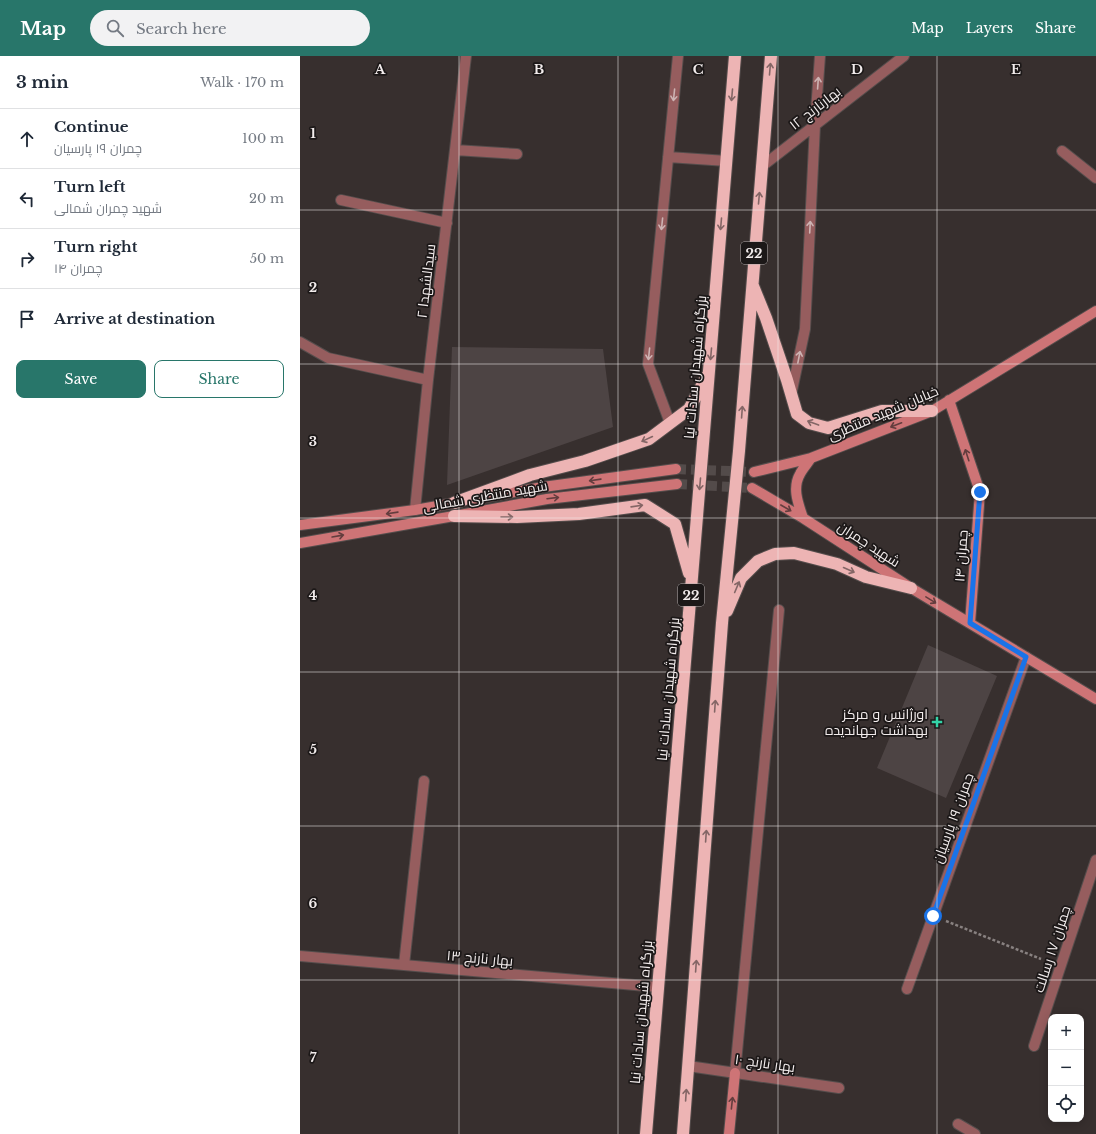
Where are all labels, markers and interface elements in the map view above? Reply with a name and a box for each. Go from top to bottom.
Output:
search box [90,10,370,46]
text: Map [20,17,66,40]
icon: search [104,17,126,39]
text: Search here [136,19,227,38]
text: Map [911,19,944,37]
text: Layers [966,19,1013,37]
text: Share [1035,19,1076,37]
text: A [374,61,386,78]
text: B [534,61,544,78]
text: C [693,61,704,78]
text: D [851,61,863,78]
text: E [1011,61,1021,78]
one-way arrow [766,63,773,76]
text: 3 min [16,72,69,93]
text: Walk · 170 m [200,74,284,91]
one-way arrow [814,77,821,90]
street label: بهارنارنج ۱۲ [786,82,844,134]
one-way arrow [671,88,678,101]
one-way arrow [729,88,736,101]
text: Continue [54,117,129,136]
text: 1 [310,125,316,142]
icon: ahead [16,128,38,150]
text: 100 m [242,130,284,147]
text: چمران ۱۹ پارسیان [54,140,142,157]
text: Turn left [54,177,125,196]
icon: left [16,188,38,210]
text: 20 m [249,190,284,207]
one-way arrow [755,192,762,205]
text: شهید چمران شمالی [54,200,162,217]
one-way arrow [658,217,665,230]
one-way arrow [718,217,725,230]
one-way arrow [806,221,813,234]
text: Turn right [54,237,137,256]
road number: 22 [741,242,767,264]
street label: سیدالشهدا ۲ [413,243,439,319]
icon: right [16,248,38,270]
text: 50 m [250,250,284,267]
text: چمران ۱۴ [54,260,102,277]
text: 2 [309,279,317,296]
street label: بزرگراه شهیدان سادات نیا [680,294,710,440]
icon: arrive [16,308,38,330]
text: Arrive at destination [54,309,215,328]
one-way arrow [645,347,653,360]
one-way arrow [707,347,714,360]
one-way arrow [796,350,804,363]
button: Save [16,360,146,398]
button: Share [154,360,284,398]
street label: خیابان شهید منتظری [825,382,941,444]
one-way arrow [738,406,745,419]
one-way arrow [807,419,819,427]
one-way arrow [891,421,903,429]
text: 3 [309,433,317,450]
one-way arrow [641,436,653,443]
one-way arrow [963,449,971,461]
street label: شهید منتظری شمالی [421,476,549,516]
one-way arrow [589,476,602,484]
one-way arrow [696,477,703,490]
route end [971,483,989,501]
one-way arrow [546,494,559,502]
one-way arrow [630,502,643,510]
one-way arrow [779,504,791,512]
one-way arrow [386,509,399,517]
one-way arrow [500,513,513,521]
street label: شهید چمران [834,517,904,572]
street label: چمران ۱۴ [950,529,973,583]
one-way arrow [332,532,345,540]
one-way arrow [843,567,855,574]
one-way arrow [734,582,741,594]
road number: 22 [678,584,704,606]
text: 4 [309,587,318,604]
one-way arrow [925,596,937,604]
street label: بزرگراه شهیدان سادات نیا [653,616,683,762]
one-way arrow [712,700,719,713]
place label: اورژانس و مرکز بهداشت جهاندیده [825,705,928,739]
marker: اورژانس و مرکز بهداشت جهاندیده [931,716,943,728]
text: 5 [309,741,317,758]
street label: چمران ۱۹ پارسیان [928,770,979,866]
one-way arrow [702,830,709,843]
text: 6 [309,895,318,912]
street label: چمران ۱۷ رسالت [1029,903,1075,995]
route start [924,907,942,925]
street label: بزرگراه شهیدان سادات نیا [626,939,656,1085]
street label: بهار نارنج ۱۳ [446,946,514,970]
one-way arrow [692,959,699,972]
map controls [1048,1014,1084,1122]
button: + [1048,1014,1084,1050]
text: 7 [310,1049,317,1066]
street label: بهار نارنج ۱۰ [734,1050,796,1076]
button: − [1048,1050,1084,1086]
button: locate [1048,1086,1084,1122]
one-way arrow [682,1089,689,1102]
one-way arrow [728,1097,736,1110]

